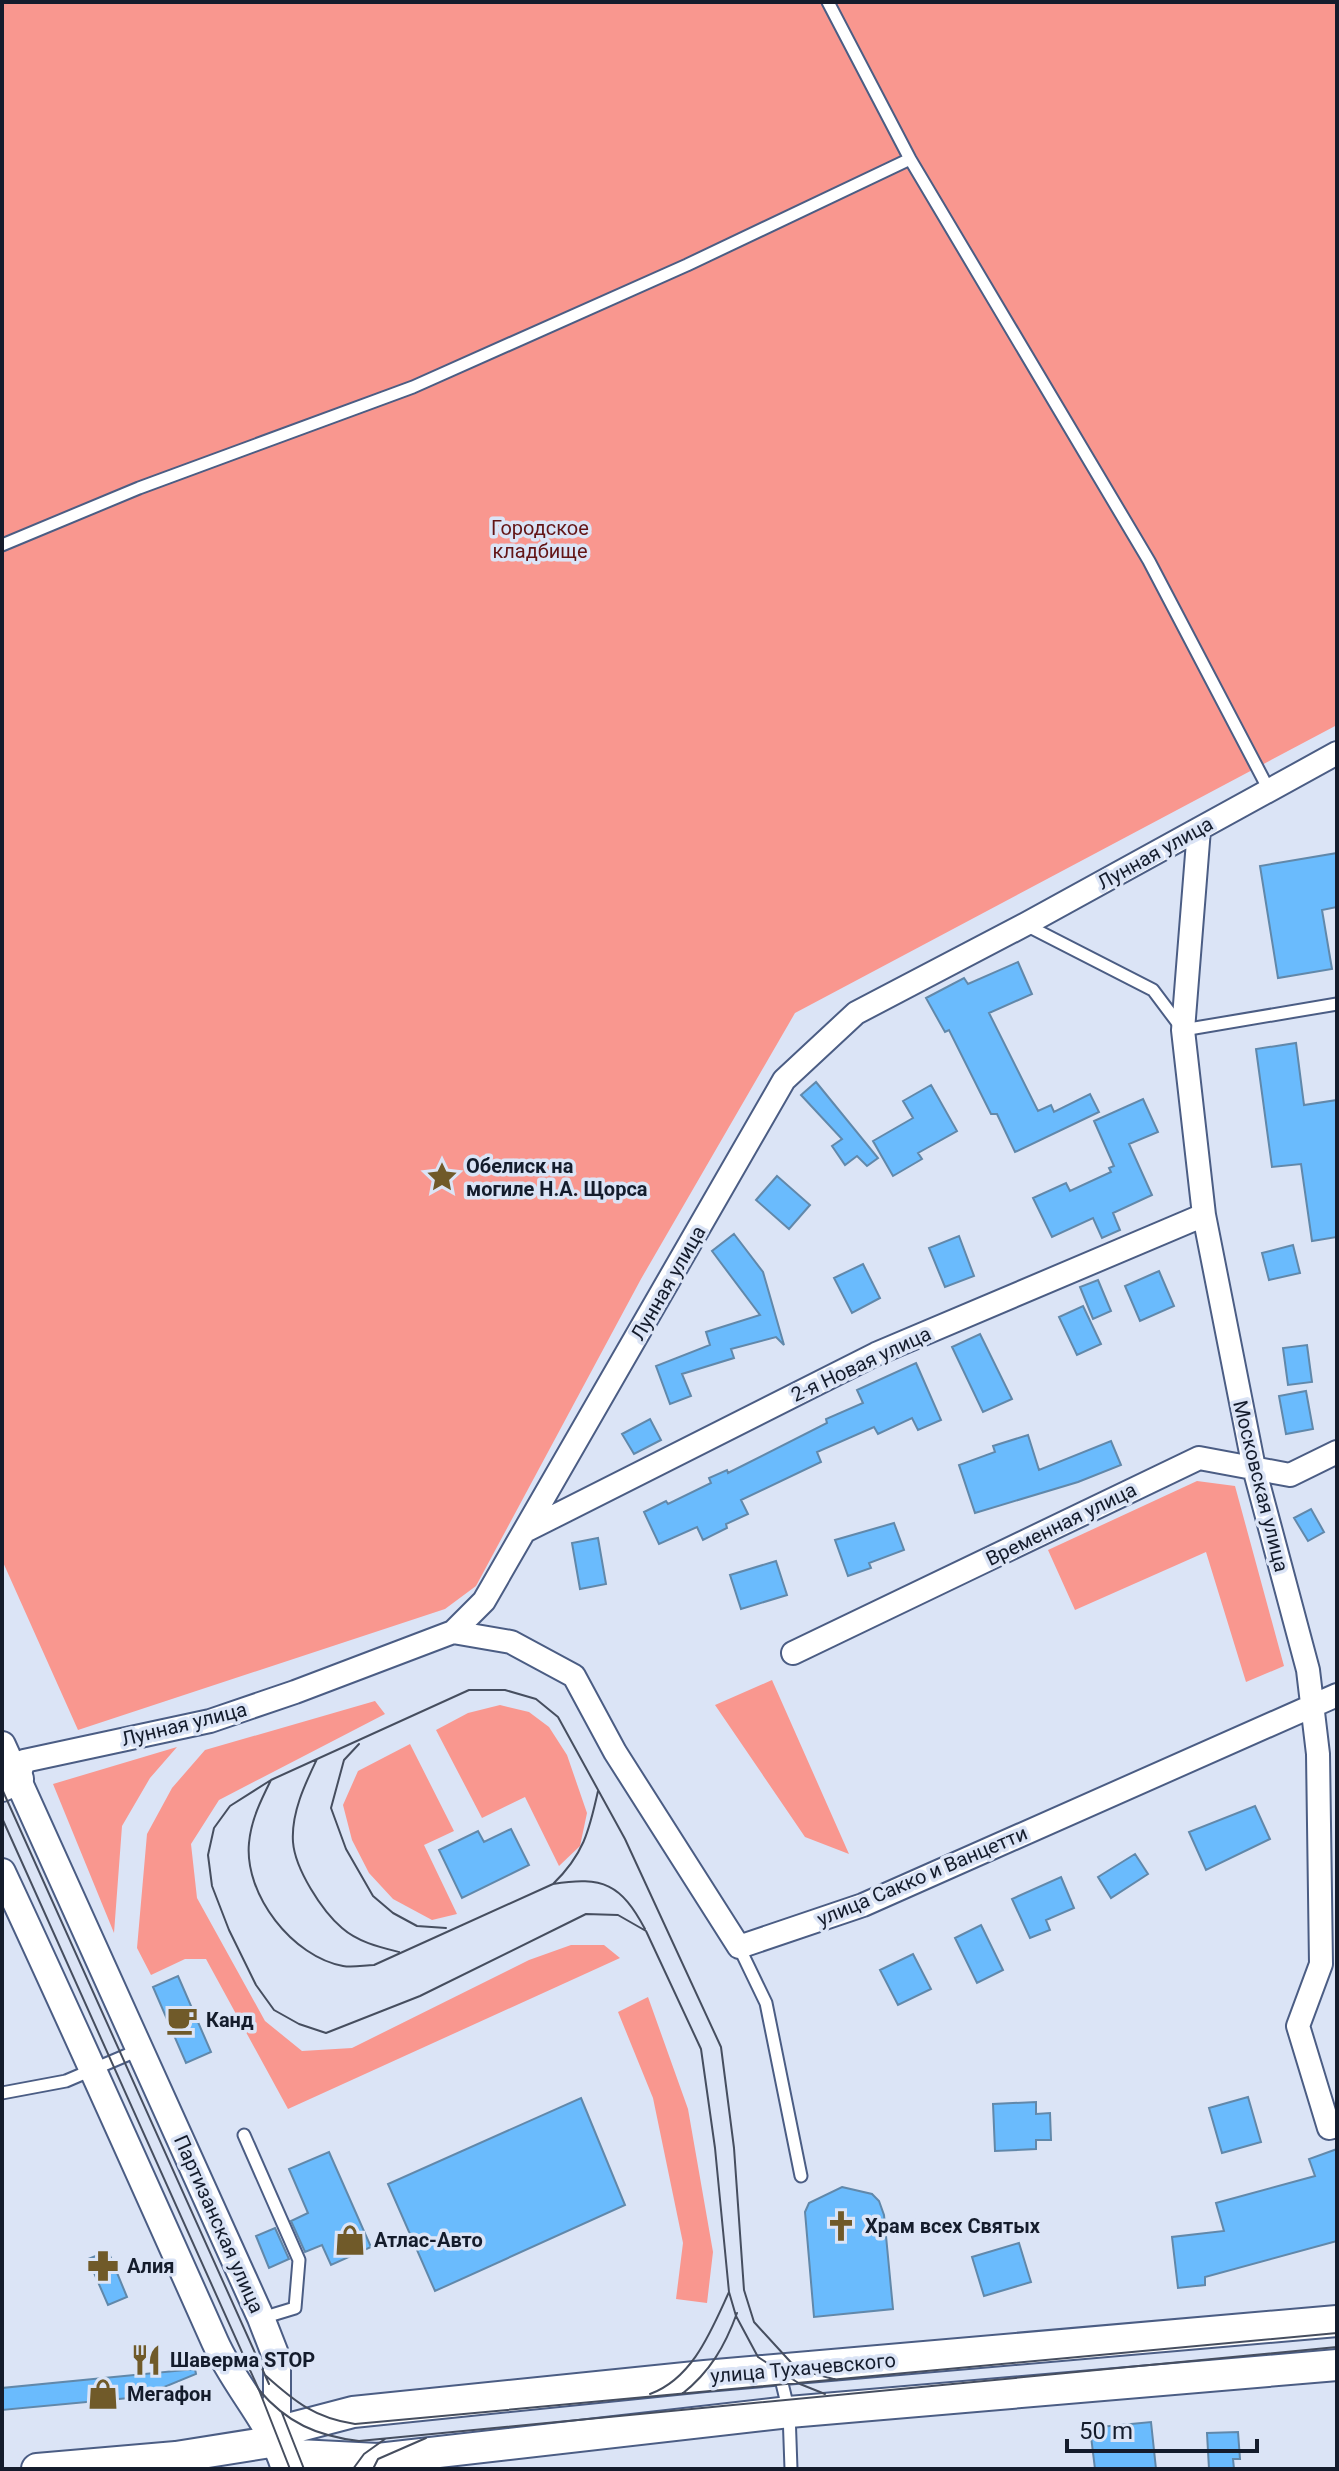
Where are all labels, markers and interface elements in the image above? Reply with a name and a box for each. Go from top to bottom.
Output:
park label: Городское кладбище [491,516,589,563]
street label: Лунная улица [1093,811,1217,895]
place label: Обелиск на могиле Н.А. Щорса [466,1154,648,1201]
place icon: Обелиск на могиле Н.А. Щорса [425,1160,459,1194]
street label: Лунная улица [626,1221,710,1345]
street label: 2-я Новая улица [787,1321,935,1407]
street label: Московская улица [1228,1398,1294,1574]
street label: Временная улица [982,1477,1140,1571]
street label: Лунная улица [119,1697,249,1751]
street label: улица Сакко и Ванцетти [813,1821,1031,1931]
cafe icon: Канд [165,2003,199,2037]
place label: Канд [206,2008,254,2032]
street label: Партизанская улица [169,2131,269,2317]
church icon: Храм всех Святых [824,2209,858,2243]
place label: Храм всех Святых [865,2214,1041,2238]
shop icon: Атлас-Авто [333,2223,367,2257]
place label: Атлас-Авто [374,2228,483,2252]
pharmacy icon: Алия [86,2249,120,2283]
place label: Алия [127,2254,174,2278]
restaurant icon: Шаверма STOP [129,2343,163,2377]
place label: Шаверма STOP [170,2348,315,2372]
street label: улица Тухачевского [709,2348,897,2388]
shop icon: Мегафон [86,2377,120,2411]
place label: Мегафон [127,2382,212,2406]
scale bar [1067,2403,1257,2453]
text: 50 m [1079,2417,1133,2445]

